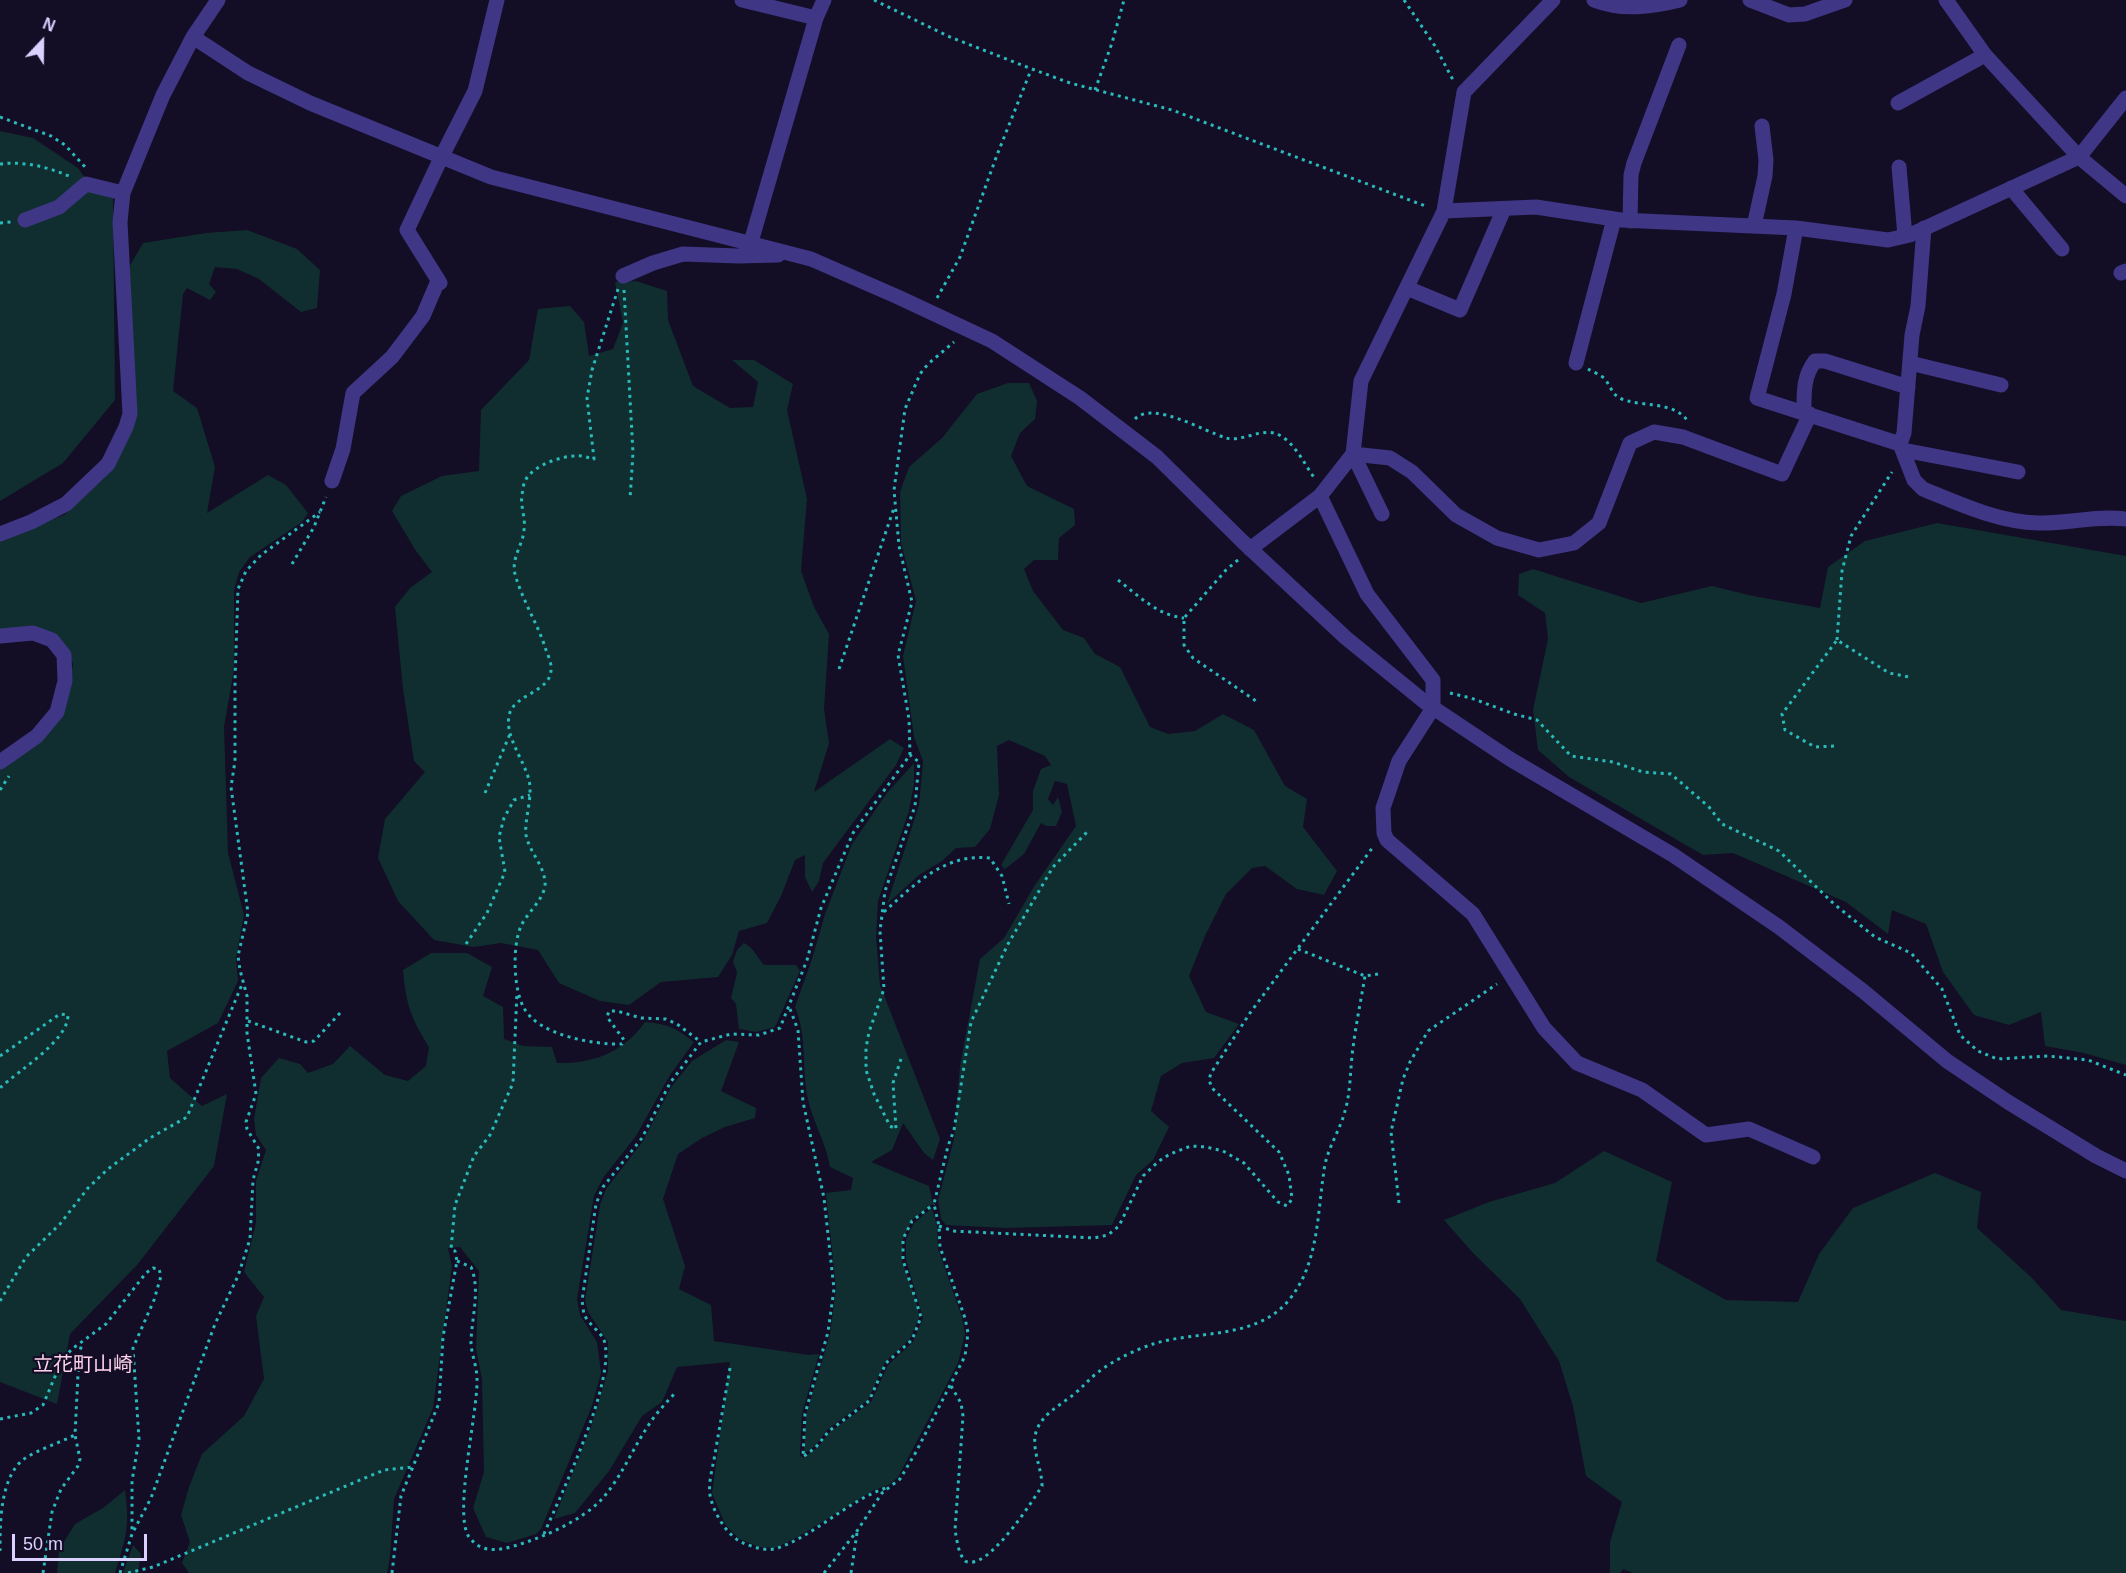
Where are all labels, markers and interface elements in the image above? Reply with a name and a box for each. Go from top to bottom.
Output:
north arrow [12,12,72,72]
text: N [40,15,57,35]
district label: 立花町山崎 [33,1353,133,1377]
scale bar [15,1522,150,1560]
text: 50 m [23,1534,63,1554]

